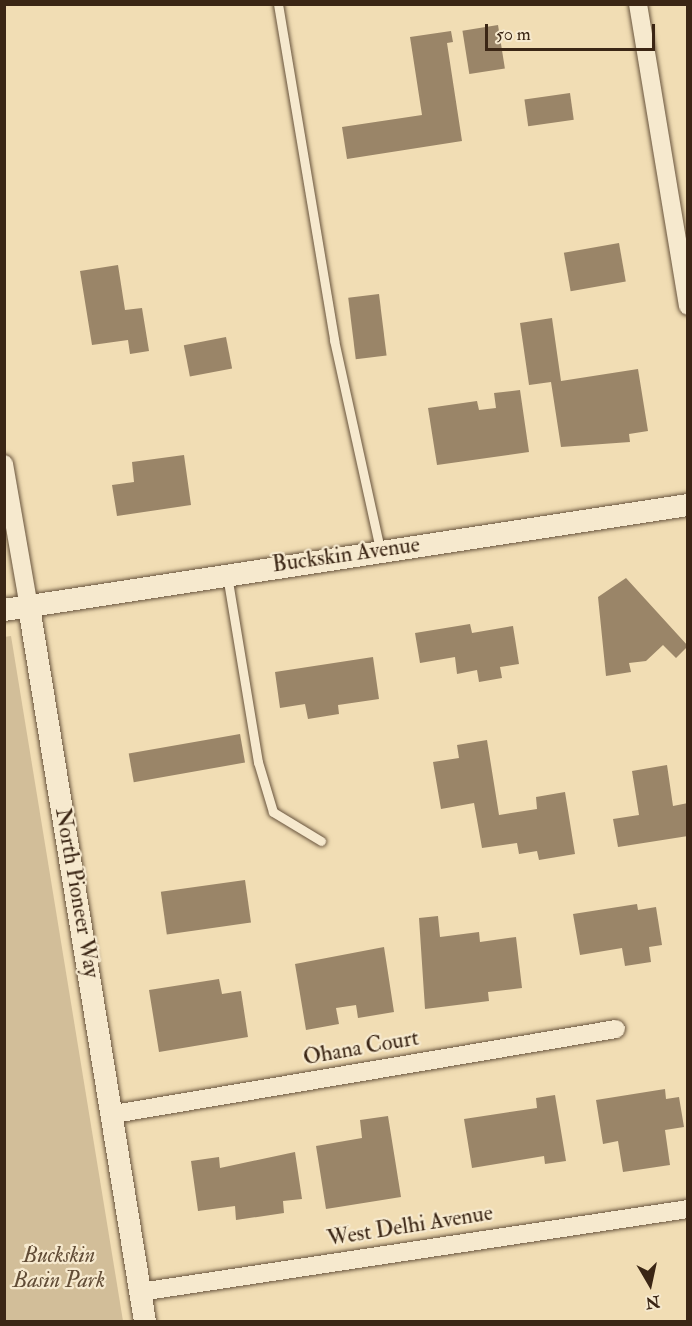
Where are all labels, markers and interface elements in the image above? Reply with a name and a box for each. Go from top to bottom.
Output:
scale bar [488,12,658,50]
text: 50 m [496,23,531,46]
street label: Buckskin Avenue [271,532,421,578]
street label: North Pioneer Way [49,806,105,980]
street label: Ohana Court [301,1025,421,1071]
street label: West Delhi Avenue [325,1200,495,1252]
park label: Buckskin Basin Park [13,1242,105,1294]
north arrow [620,1254,680,1314]
text: N [644,1291,661,1313]

